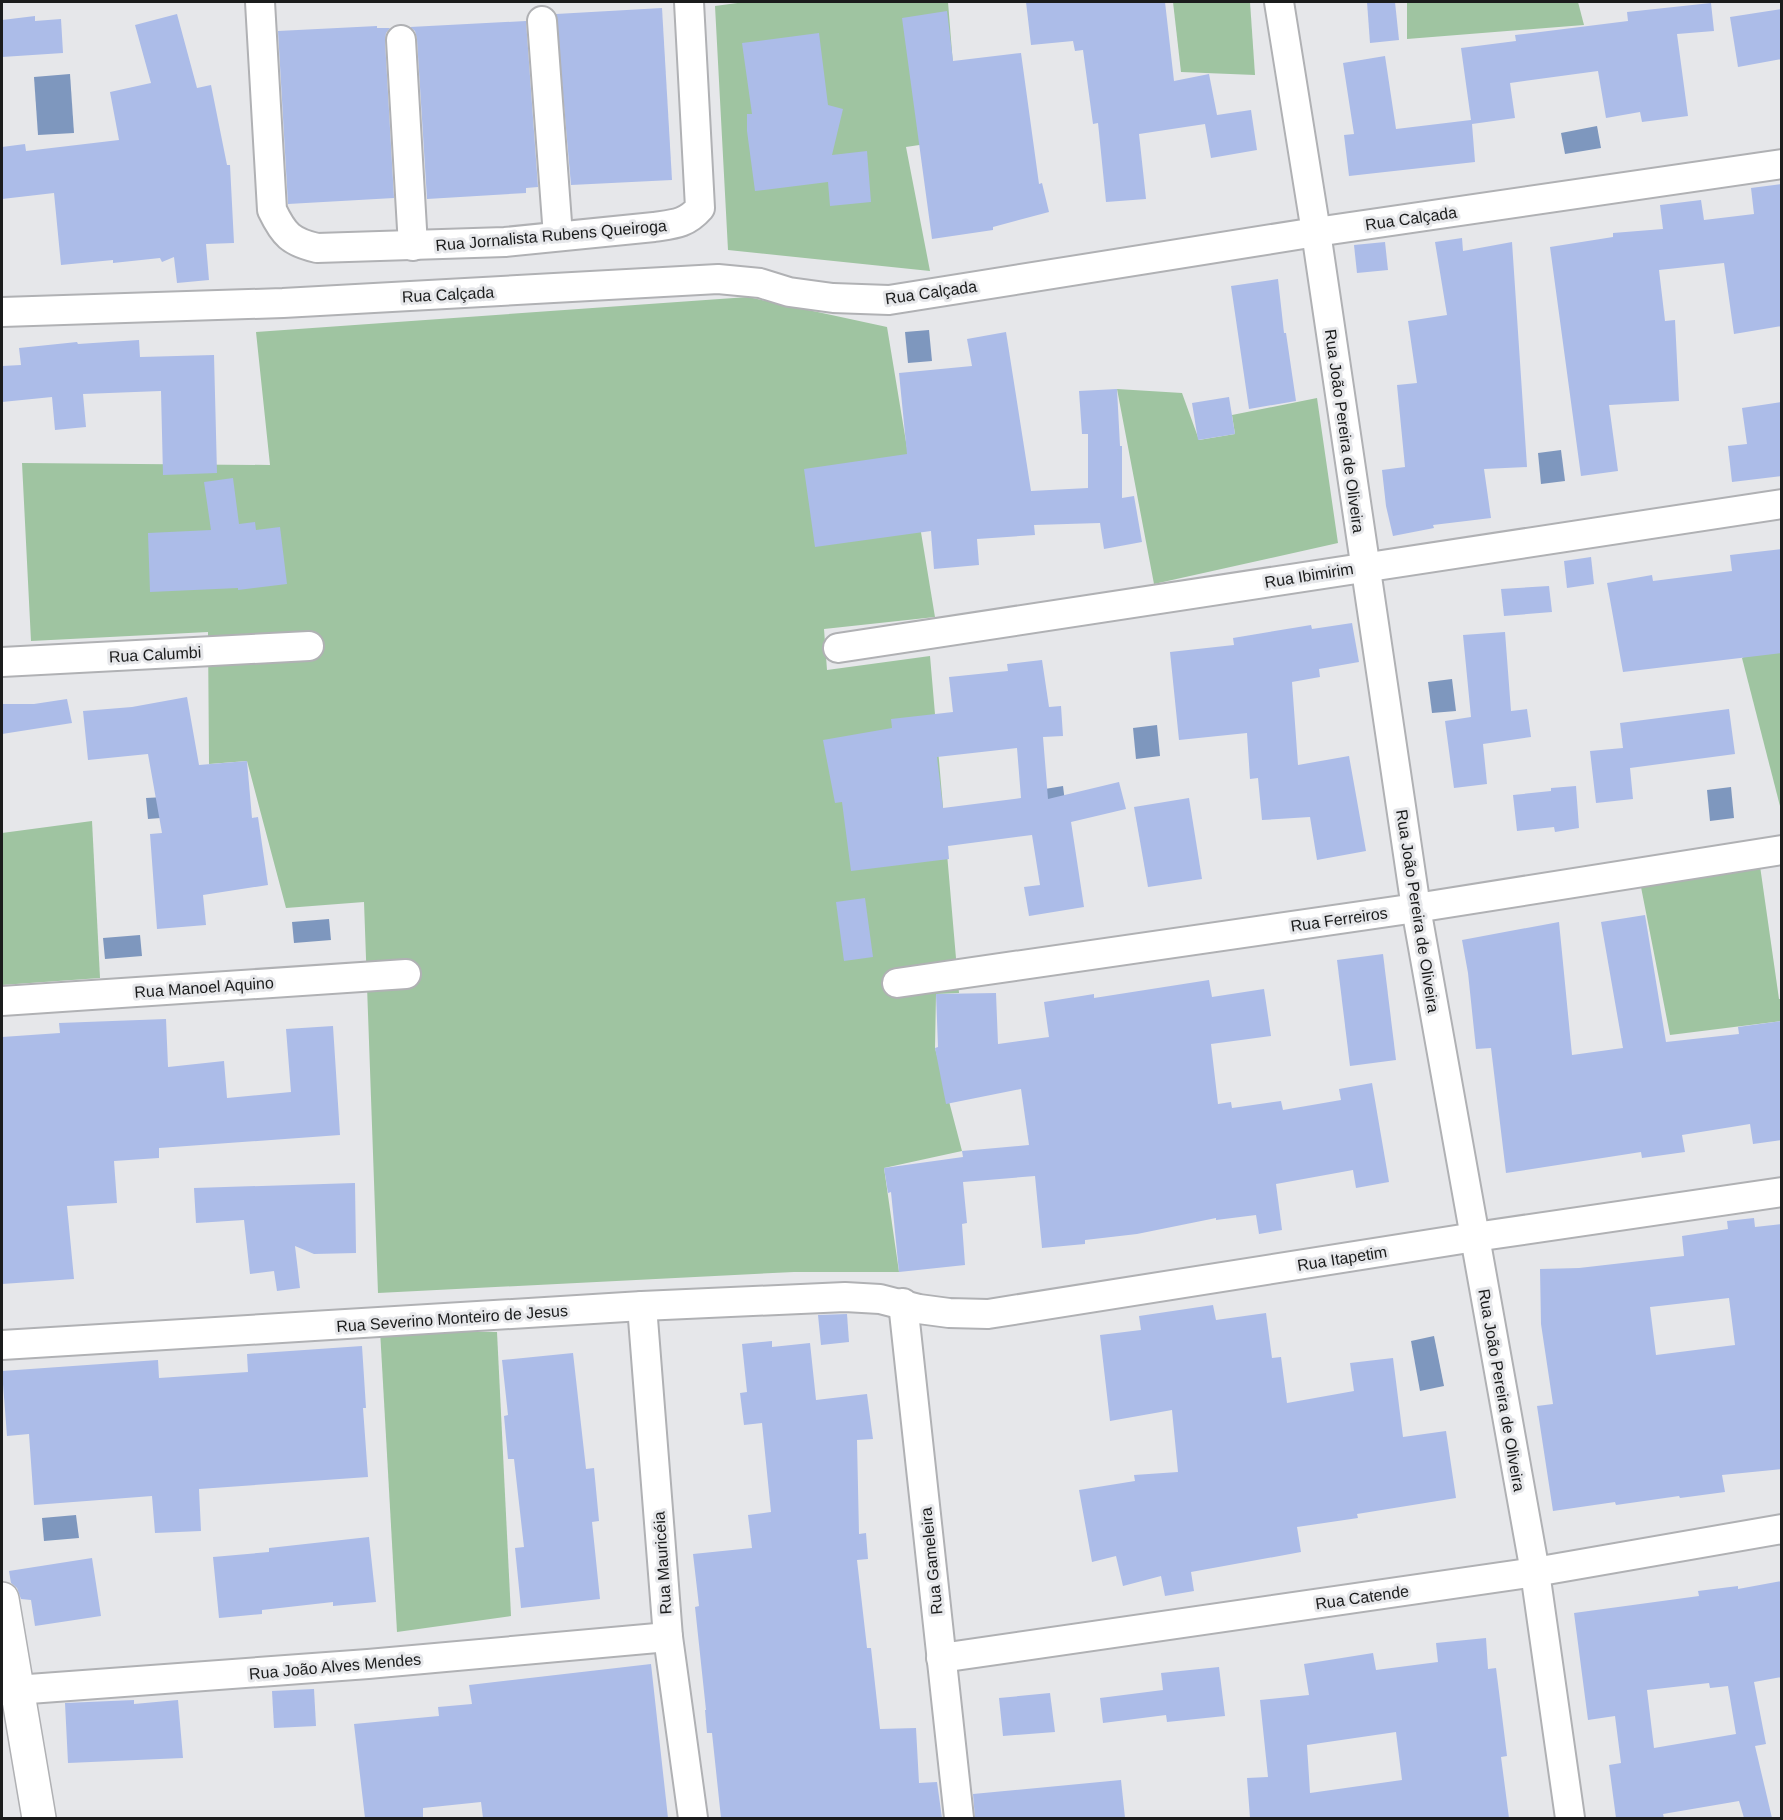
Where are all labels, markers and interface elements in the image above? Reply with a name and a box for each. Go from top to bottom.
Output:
street label: Rua Calçada [1364,204,1458,233]
street label: Rua Jornalista Rubens Queiroga [435,217,668,254]
street label: Rua Calçada [884,278,978,307]
street label: Rua Calçada [401,284,495,305]
street label: Rua João Pereira de Oliveira [1322,328,1367,534]
street label: Rua Ibimirim [1263,560,1355,591]
street label: Rua Calumbi [108,644,202,665]
street label: Rua João Pereira de Oliveira [1393,808,1442,1014]
street label: Rua Ferreiros [1289,904,1389,935]
street label: Rua Manoel Aquino [134,974,274,1001]
street label: Rua Itapetim [1296,1243,1388,1274]
street label: Rua João Pereira de Oliveira [1475,1287,1528,1493]
street label: Rua Severino Monteiro de Jesus [336,1302,568,1335]
street label: Rua Gameleira [917,1506,946,1615]
street label: Rua Mauricéia [650,1511,675,1615]
street label: Rua Catende [1314,1583,1410,1612]
street label: Rua João Alves Mendes [248,1651,422,1682]

